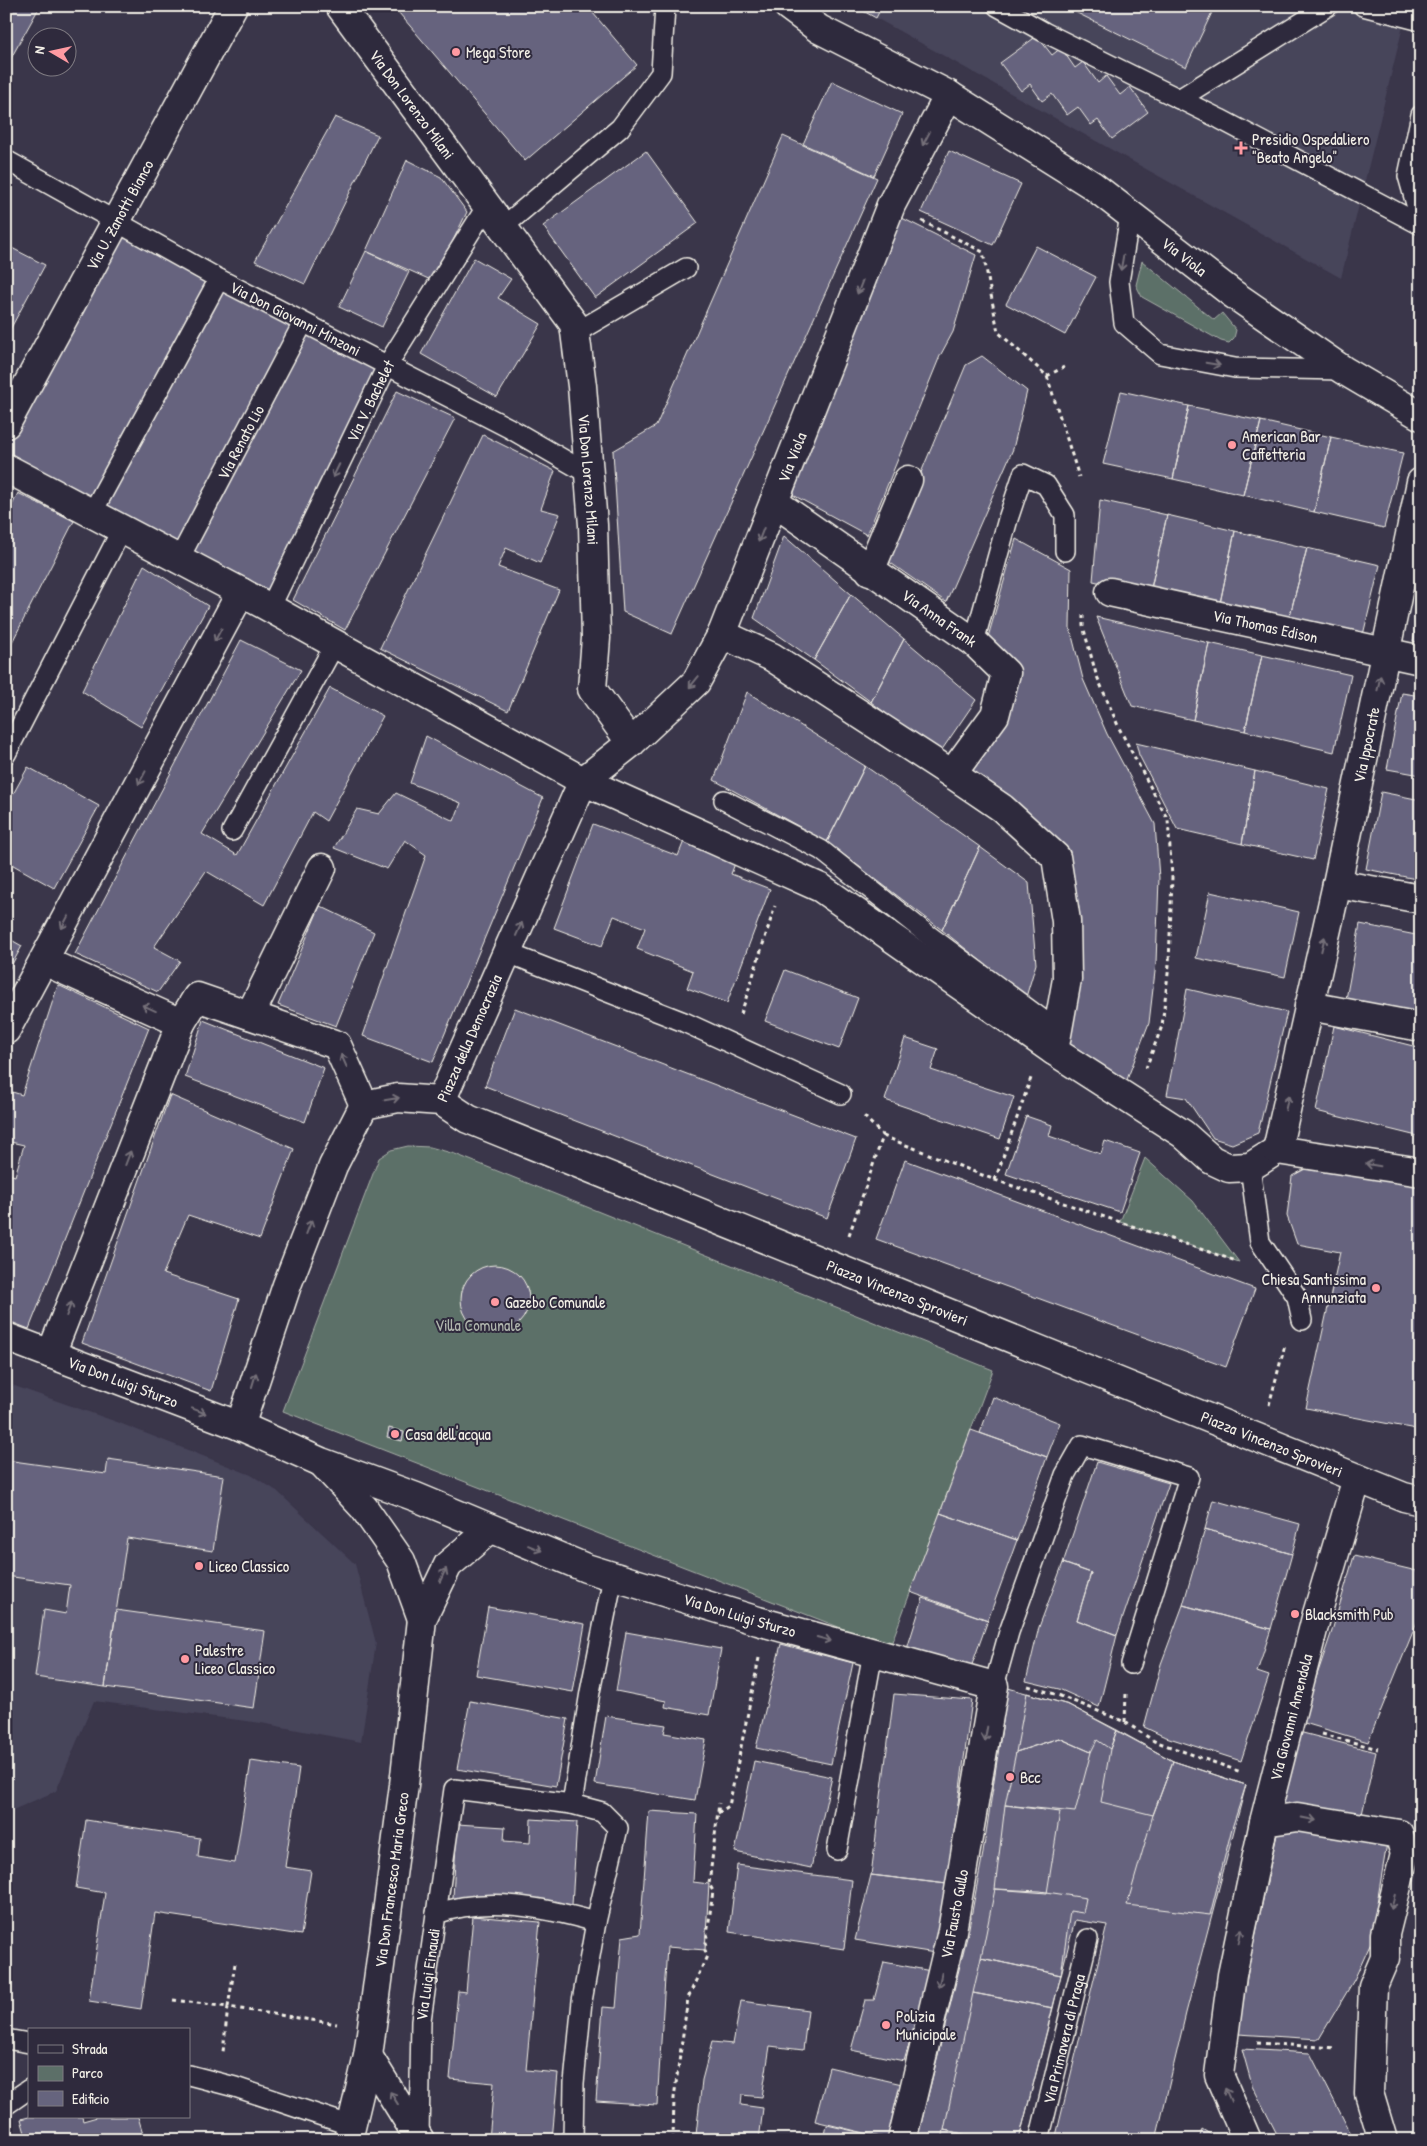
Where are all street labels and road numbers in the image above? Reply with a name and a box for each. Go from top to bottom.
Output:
street label: Via Don Lorenzo Milani [365,45,460,164]
street label: Via U. Zanotti Bianco [81,155,159,274]
street label: Via Viola [1157,232,1212,281]
street label: Via Don Giovanni Minzoni [226,276,365,361]
street label: Via V. Bachelet [341,355,399,446]
street label: Via Renato Lio [212,401,269,483]
street label: Via Don Lorenzo Milani [573,413,605,545]
street label: Via Viola [772,429,811,486]
street label: Via Anna Frank [897,584,982,652]
street label: Via Thomas Edison [1211,604,1320,648]
street label: Via Ippocrate [1347,704,1385,785]
street label: Piazza della Democrazia [431,971,507,1105]
street label: Piazza Vincenzo Sprovieri [823,1254,971,1331]
street label: Via Don Luigi Sturzo [64,1350,182,1413]
street label: Piazza Vincenzo Sprovieri [1198,1405,1346,1482]
street label: Via Don Luigi Sturzo [680,1588,799,1642]
street label: Via Giovanni Amendola [1264,1651,1317,1783]
street label: Via Don Francesco Maria Greco [369,1790,414,1969]
street label: Via Fausto Gullo [935,1867,974,1960]
street label: Via Luigi Einaudi [410,1927,445,2022]
street label: Via Primavera di Praga [1037,1972,1090,2106]

